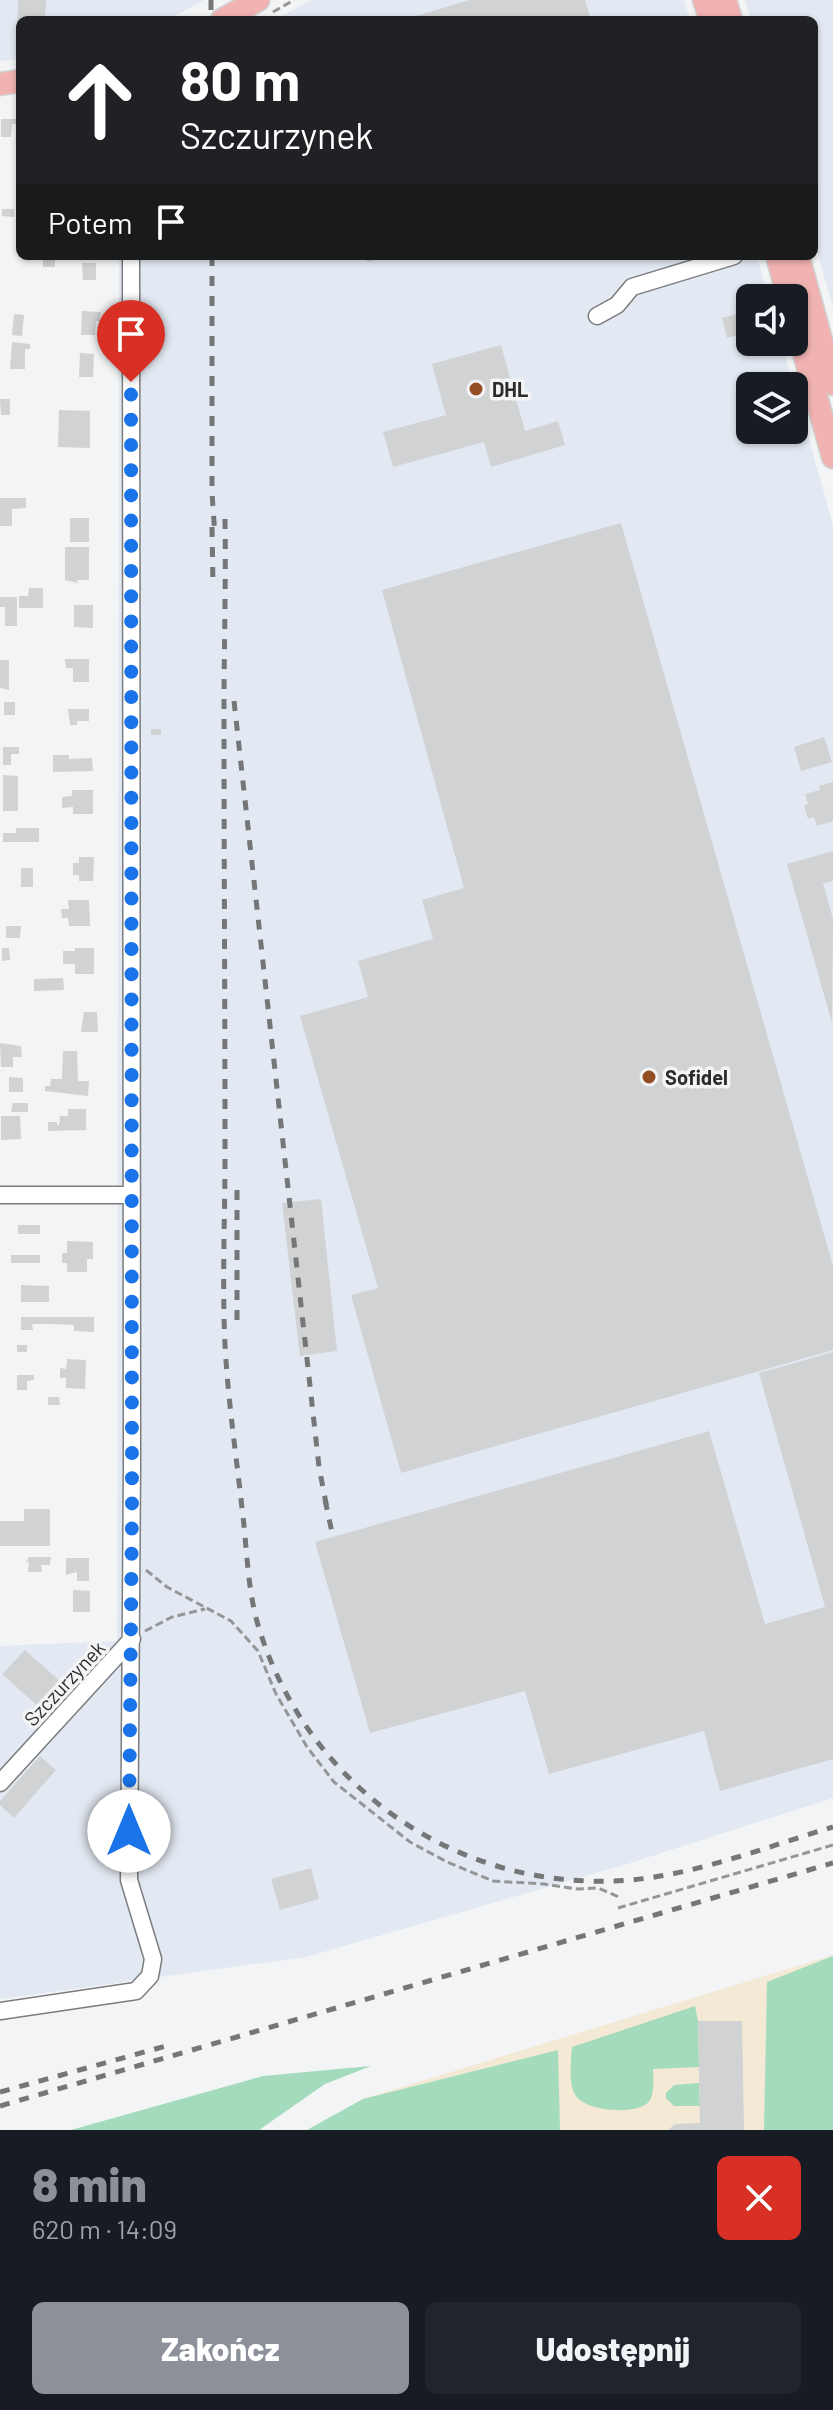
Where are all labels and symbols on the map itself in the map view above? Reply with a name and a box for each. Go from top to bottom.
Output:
pin [97,300,165,382]
place label: DHL [492,377,528,401]
marker: DHL [467,380,485,398]
place label: Sofidel [665,1065,728,1089]
marker: Sofidel [640,1068,658,1086]
street label: Szczurzynek [19,1636,109,1730]
position arrow [87,1789,171,1873]

